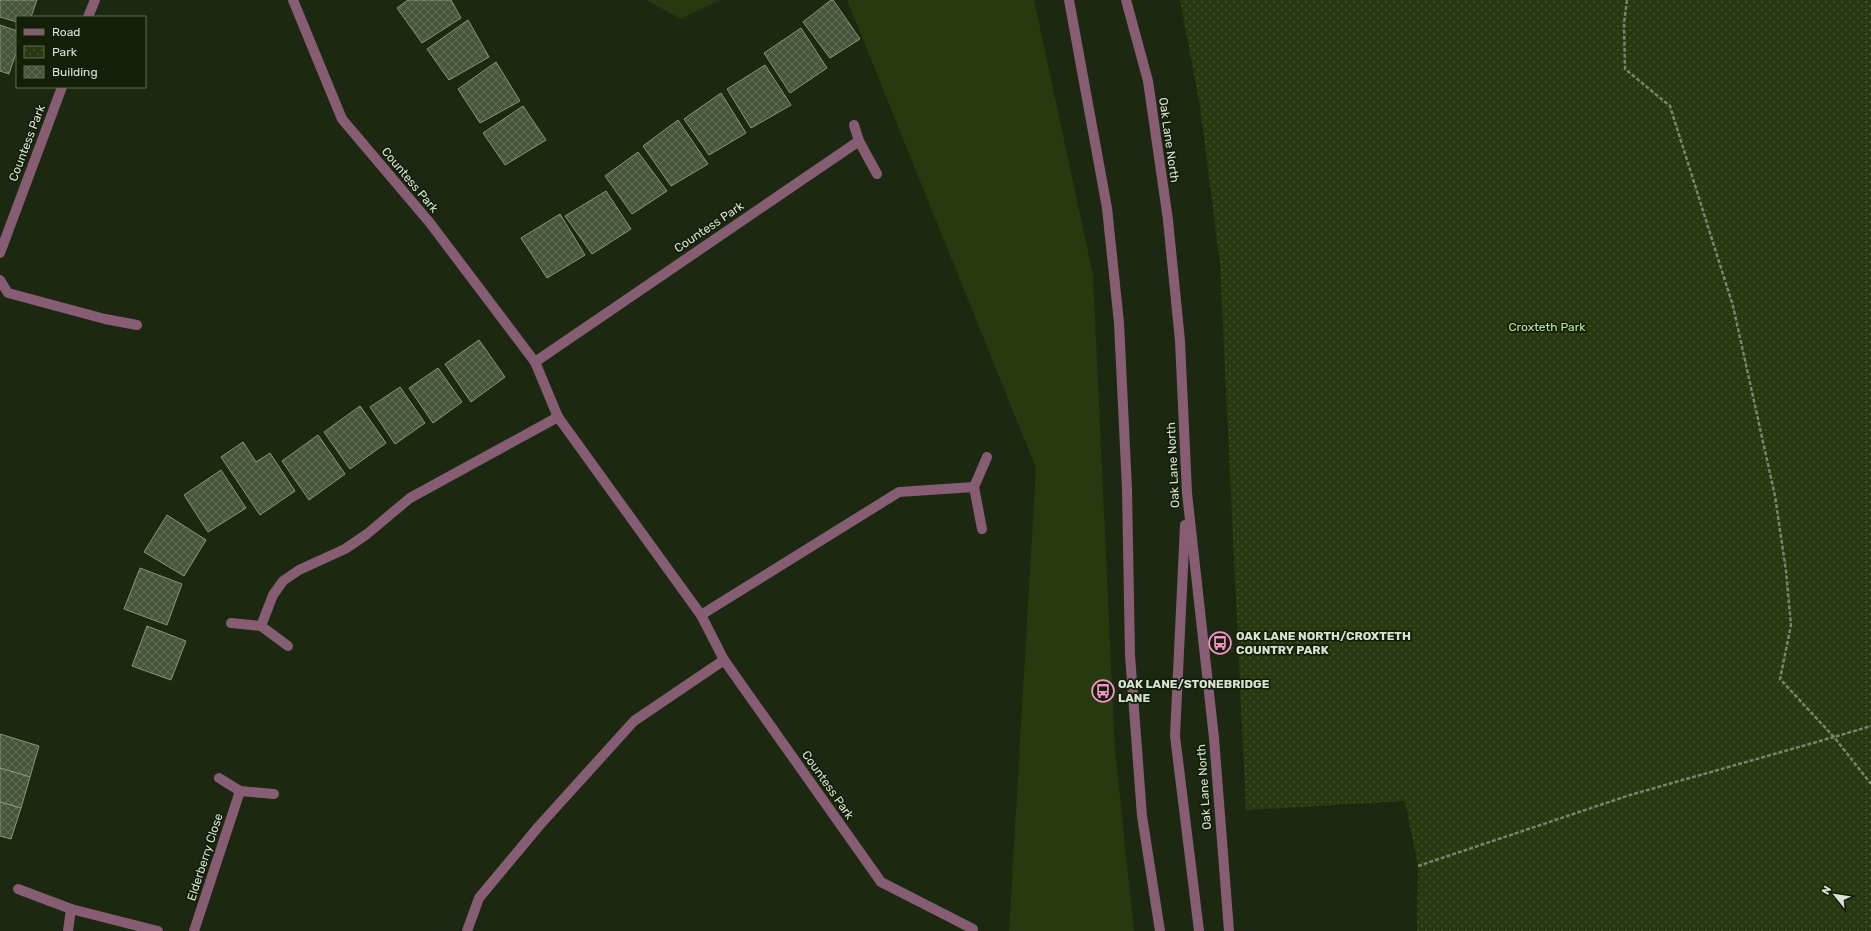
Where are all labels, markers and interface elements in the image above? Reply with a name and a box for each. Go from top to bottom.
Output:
legend [16,16,146,88]
text: Road [52,25,80,39]
text: Park [52,45,78,59]
text: Building [52,65,98,79]
street label: Oak Lane North [1156,97,1182,183]
street label: Countess Park [6,102,48,183]
street label: Countess Park [379,145,442,216]
street label: Countess Park [672,198,747,255]
park label: Croxteth Park [1509,320,1586,334]
street label: Oak Lane North [1164,422,1182,508]
place label: OAK LANE NORTH/CROXTETH COUNTRY PARK [1236,629,1411,657]
bus stop icon: OAK LANE NORTH/CROXTETH COUNTRY PARK [1207,630,1233,656]
place label: OAK LANE/STONEBRIDGE LANE [1118,677,1270,705]
bus stop icon: OAK LANE/STONEBRIDGE LANE [1090,678,1116,704]
street label: Oak Lane North [1194,744,1214,830]
street label: Countess Park [799,748,857,823]
street label: Elderberry Close [184,811,226,903]
north arrow [1815,875,1855,915]
text: N [1819,884,1834,897]

